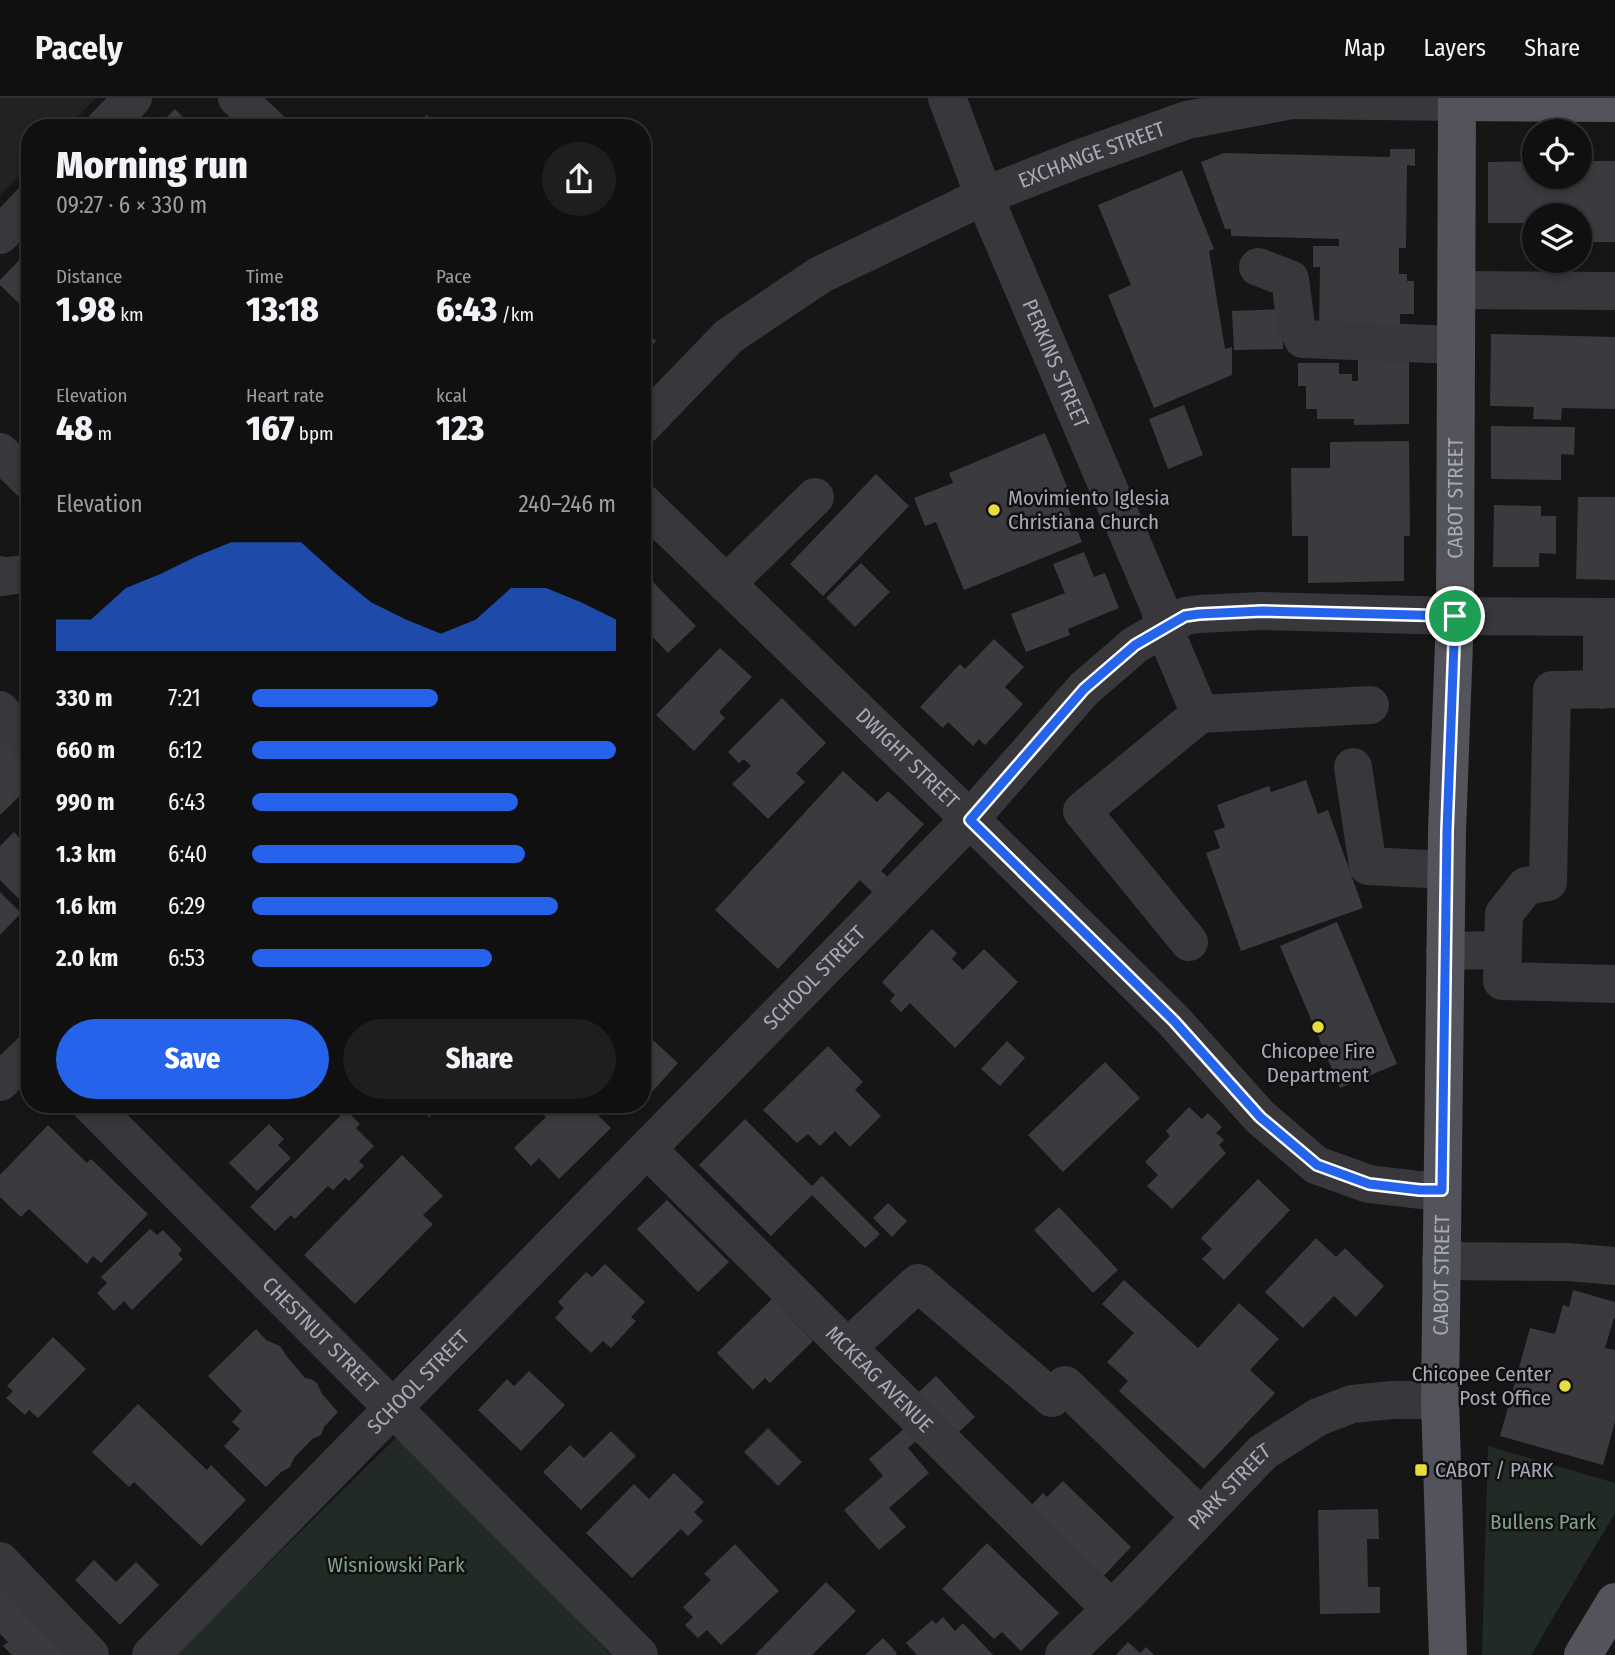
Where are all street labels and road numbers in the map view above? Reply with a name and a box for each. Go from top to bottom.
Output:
street label: EXCHANGE STREET [1015,116,1169,194]
street label: PERKINS STREET [1017,295,1094,432]
street label: CABOT STREET [1442,438,1469,559]
street label: DWIGHT STREET [850,703,965,814]
street label: SCHOOL STREET [758,920,871,1035]
street label: CABOT STREET [1428,1214,1455,1336]
street label: CHESTNUT STREET [257,1272,384,1399]
street label: MCKEAG AVENUE [820,1321,938,1438]
street label: SCHOOL STREET [362,1325,475,1439]
street label: PARK STREET [1183,1438,1275,1535]

